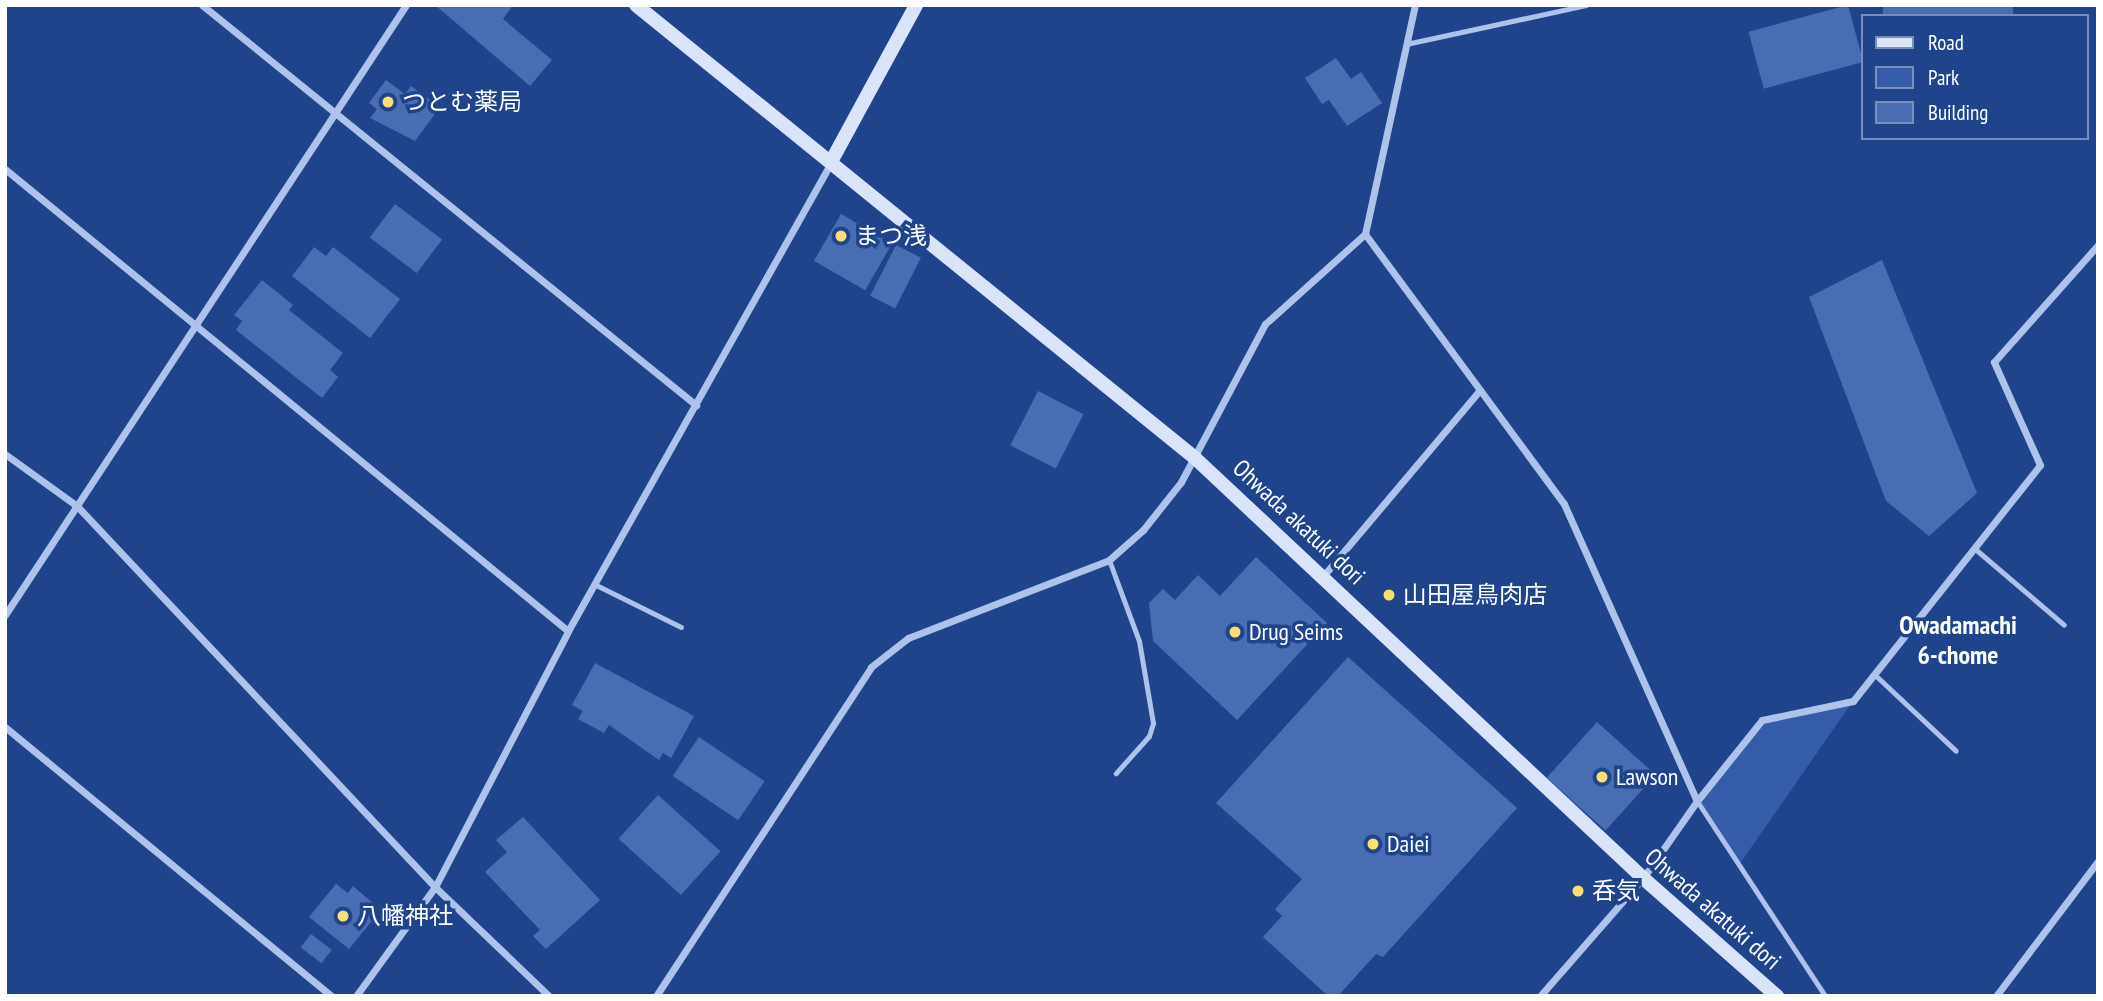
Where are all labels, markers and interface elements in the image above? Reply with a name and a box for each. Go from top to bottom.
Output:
legend [1862,14,2089,140]
text: Road [1928,29,1964,56]
text: Park [1928,64,1959,91]
place label: つとむ薬局 [402,88,522,116]
marker: つとむ薬局 [380,94,396,110]
text: Building [1928,99,1988,126]
place label: まつ浅 [855,222,927,250]
marker: まつ浅 [833,228,849,244]
street label: Ohwada akatuki dori [1227,453,1371,591]
place label: 山田屋鳥肉店 [1403,581,1547,609]
marker: 山田屋鳥肉店 [1381,587,1397,603]
district label: Owadamachi 6-chome [1899,609,2017,670]
place label: Drug Seims [1249,618,1343,646]
marker: Drug Seims [1227,624,1243,640]
place label: Lawson [1616,763,1678,791]
marker: Lawson [1594,769,1610,785]
place label: Daiei [1387,830,1430,858]
marker: Daiei [1365,836,1381,852]
street label: Ohwada akatuki dori [1639,842,1787,976]
place label: 呑気 [1592,877,1640,905]
marker: 呑気 [1570,883,1586,899]
place label: 八幡神社 [357,902,453,930]
marker: 八幡神社 [335,908,351,924]

